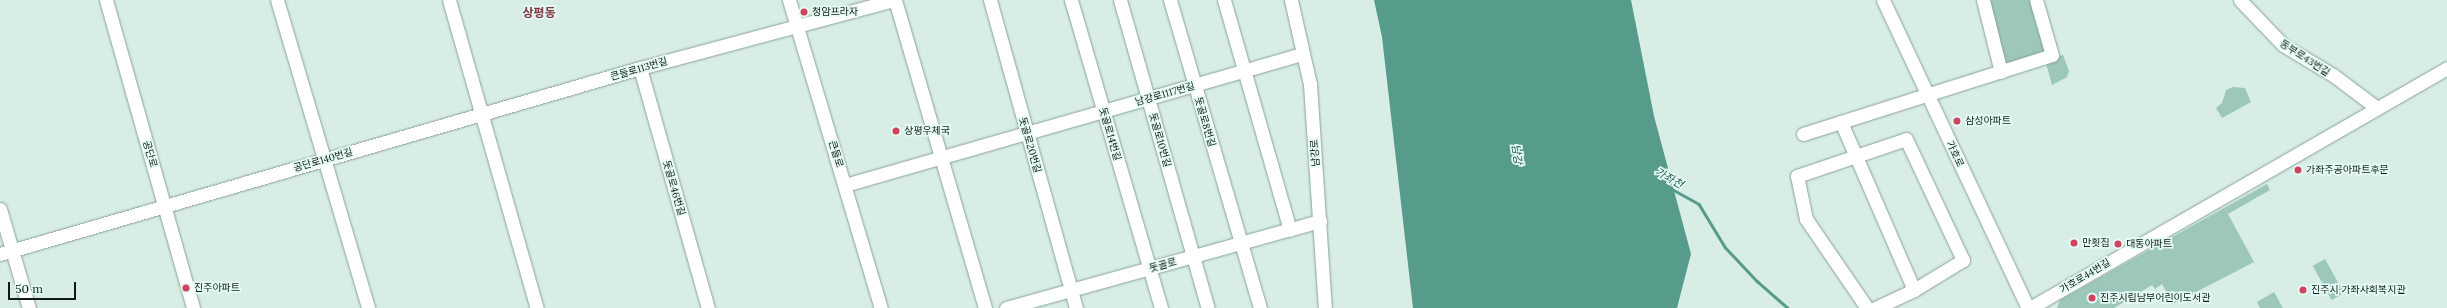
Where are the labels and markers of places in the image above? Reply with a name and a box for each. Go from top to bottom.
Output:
place label: 청암프라자 [812,6,858,18]
marker: 청암프라자 [799,7,809,17]
place label: 삼성아파트 [1965,115,2011,127]
marker: 삼성아파트 [1952,116,1962,126]
place label: 상평우체국 [904,125,950,137]
marker: 상평우체국 [891,126,901,136]
place label: 가좌주공아파트후문 [2306,164,2389,176]
marker: 가좌주공아파트후문 [2293,165,2303,175]
place label: 만횟집 [2082,237,2110,249]
marker: 만횟집 [2069,238,2079,248]
place label: 대동아파트 [2126,238,2172,250]
marker: 대동아파트 [2113,239,2123,249]
place label: 진주아파트 [194,282,240,294]
marker: 진주아파트 [181,283,191,293]
place label: 진주시 가좌사회복지관 [2311,284,2406,296]
marker: 진주시 가좌사회복지관 [2298,285,2308,295]
place label: 진주시립남부어린이도서관 [2100,292,2210,304]
marker: 진주시립남부어린이도서관 [2087,293,2097,303]

